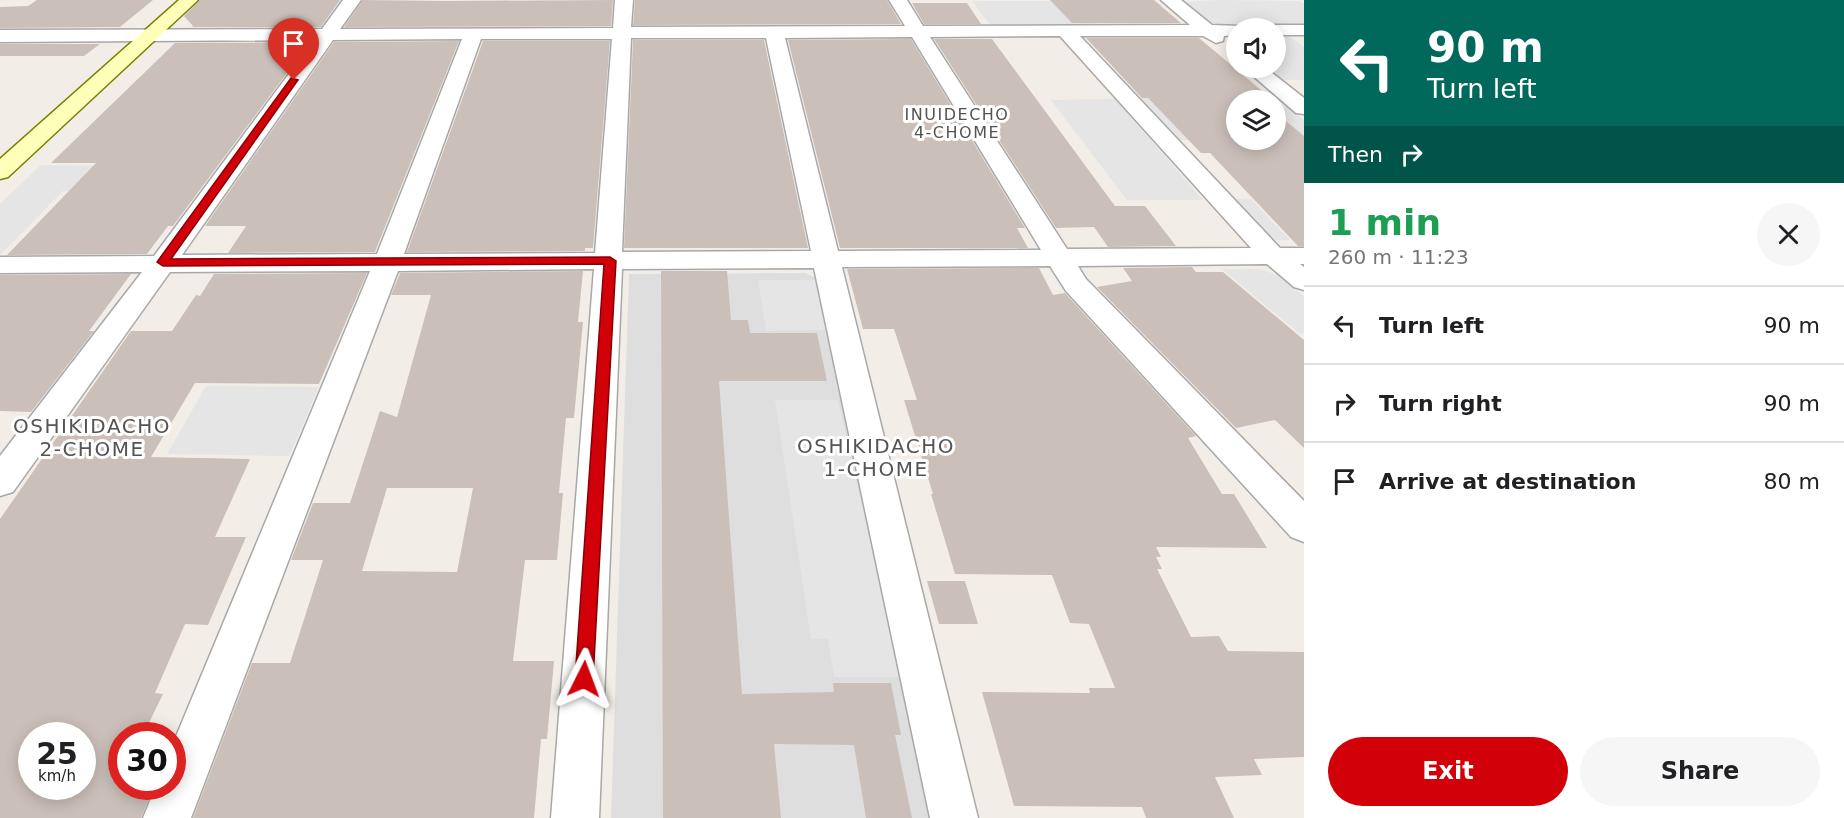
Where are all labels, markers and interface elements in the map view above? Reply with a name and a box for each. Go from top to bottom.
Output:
pin [268,18,319,80]
map controls [1226,18,1286,150]
button: sound [1226,18,1286,78]
text: 90 m [1427,23,1544,72]
icon: left [1328,24,1406,102]
icon: arrive [277,27,310,60]
text: Turn left [1427,73,1537,104]
button: layers [1226,90,1286,150]
district label: INUIDECHO 4-CHOME [905,105,1009,142]
icon: right [1395,138,1428,171]
text: Then [1328,142,1383,167]
text: 1 min [1328,202,1441,243]
button: close [1757,203,1820,266]
text: 260 m · 11:23 [1328,245,1469,269]
icon: left [1328,309,1361,342]
text: Turn left [1379,313,1484,338]
text: 90 m [1764,313,1820,338]
icon: right [1328,387,1361,420]
text: Turn right [1379,391,1502,416]
text: 90 m [1764,391,1820,416]
district label: OSHIKIDACHO 2-CHOME [13,414,171,461]
district label: OSHIKIDACHO 1-CHOME [797,434,955,481]
icon: arrive [1328,465,1361,498]
text: Arrive at destination [1379,469,1636,494]
text: 80 m [1764,469,1820,494]
position arrow [552,647,616,711]
speed limit sign: 30 [108,722,186,800]
text: 25 [36,736,78,771]
button: Exit [1328,737,1568,806]
button: Share [1580,737,1820,806]
text: km/h [38,767,76,785]

